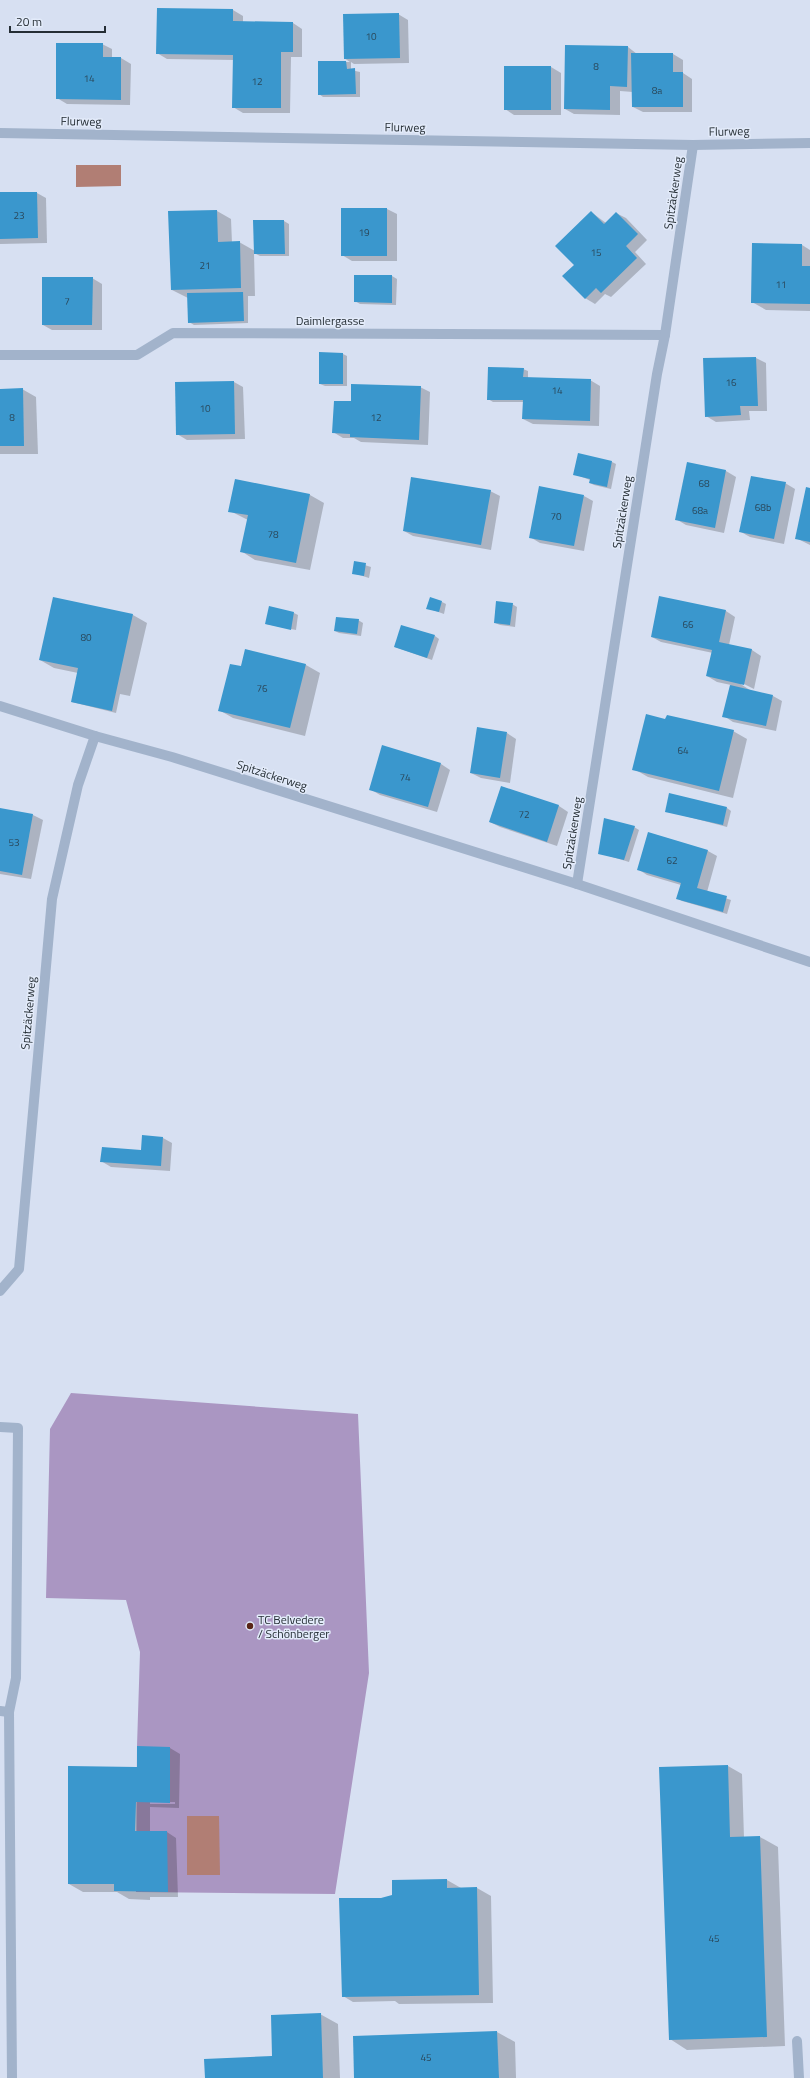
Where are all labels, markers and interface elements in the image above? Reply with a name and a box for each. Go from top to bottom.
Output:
scale bar [10,8,105,34]
text: 20 m [16,12,42,31]
house number: 10 [365,29,377,44]
house number: 8 [593,59,599,74]
house number: 14 [83,71,95,86]
house number: 12 [251,74,263,89]
house number: 8a [652,83,662,98]
street label: Flurweg [60,111,102,131]
street label: Flurweg [384,117,426,137]
street label: Flurweg [708,121,750,141]
street label: Spitzäckerweg [658,155,688,231]
house number: 23 [13,208,25,223]
house number: 19 [358,225,370,240]
house number: 15 [590,245,602,260]
house number: 21 [199,258,211,273]
house number: 11 [775,277,787,292]
house number: 7 [64,294,70,309]
street label: Daimlergasse [296,311,364,330]
house number: 16 [725,375,737,390]
house number: 14 [551,383,563,398]
house number: 10 [199,401,211,416]
house number: 8 [9,410,15,425]
house number: 12 [370,410,382,425]
street label: Spitzäckerweg [607,474,637,550]
house number: 68 [698,476,710,491]
house number: 68b [755,500,771,515]
house number: 68a [692,503,708,518]
house number: 70 [550,509,562,524]
house number: 78 [267,527,279,542]
house number: 66 [682,617,694,632]
house number: 80 [80,630,92,645]
house number: 76 [256,681,268,696]
house number: 64 [677,743,689,758]
street label: Spitzäckerweg [234,755,310,795]
house number: 74 [399,770,411,785]
street label: Spitzäckerweg [557,795,587,871]
house number: 72 [518,807,530,822]
house number: 53 [8,835,20,850]
house number: 62 [666,853,678,868]
street label: Spitzäckerweg [15,976,41,1050]
place label: TC Belvedere / Schönberger [258,1610,329,1643]
marker: TC Belvedere / Schönberger [245,1621,255,1631]
house number: 45 [708,1931,720,1946]
house number: 45 [420,2050,432,2065]

